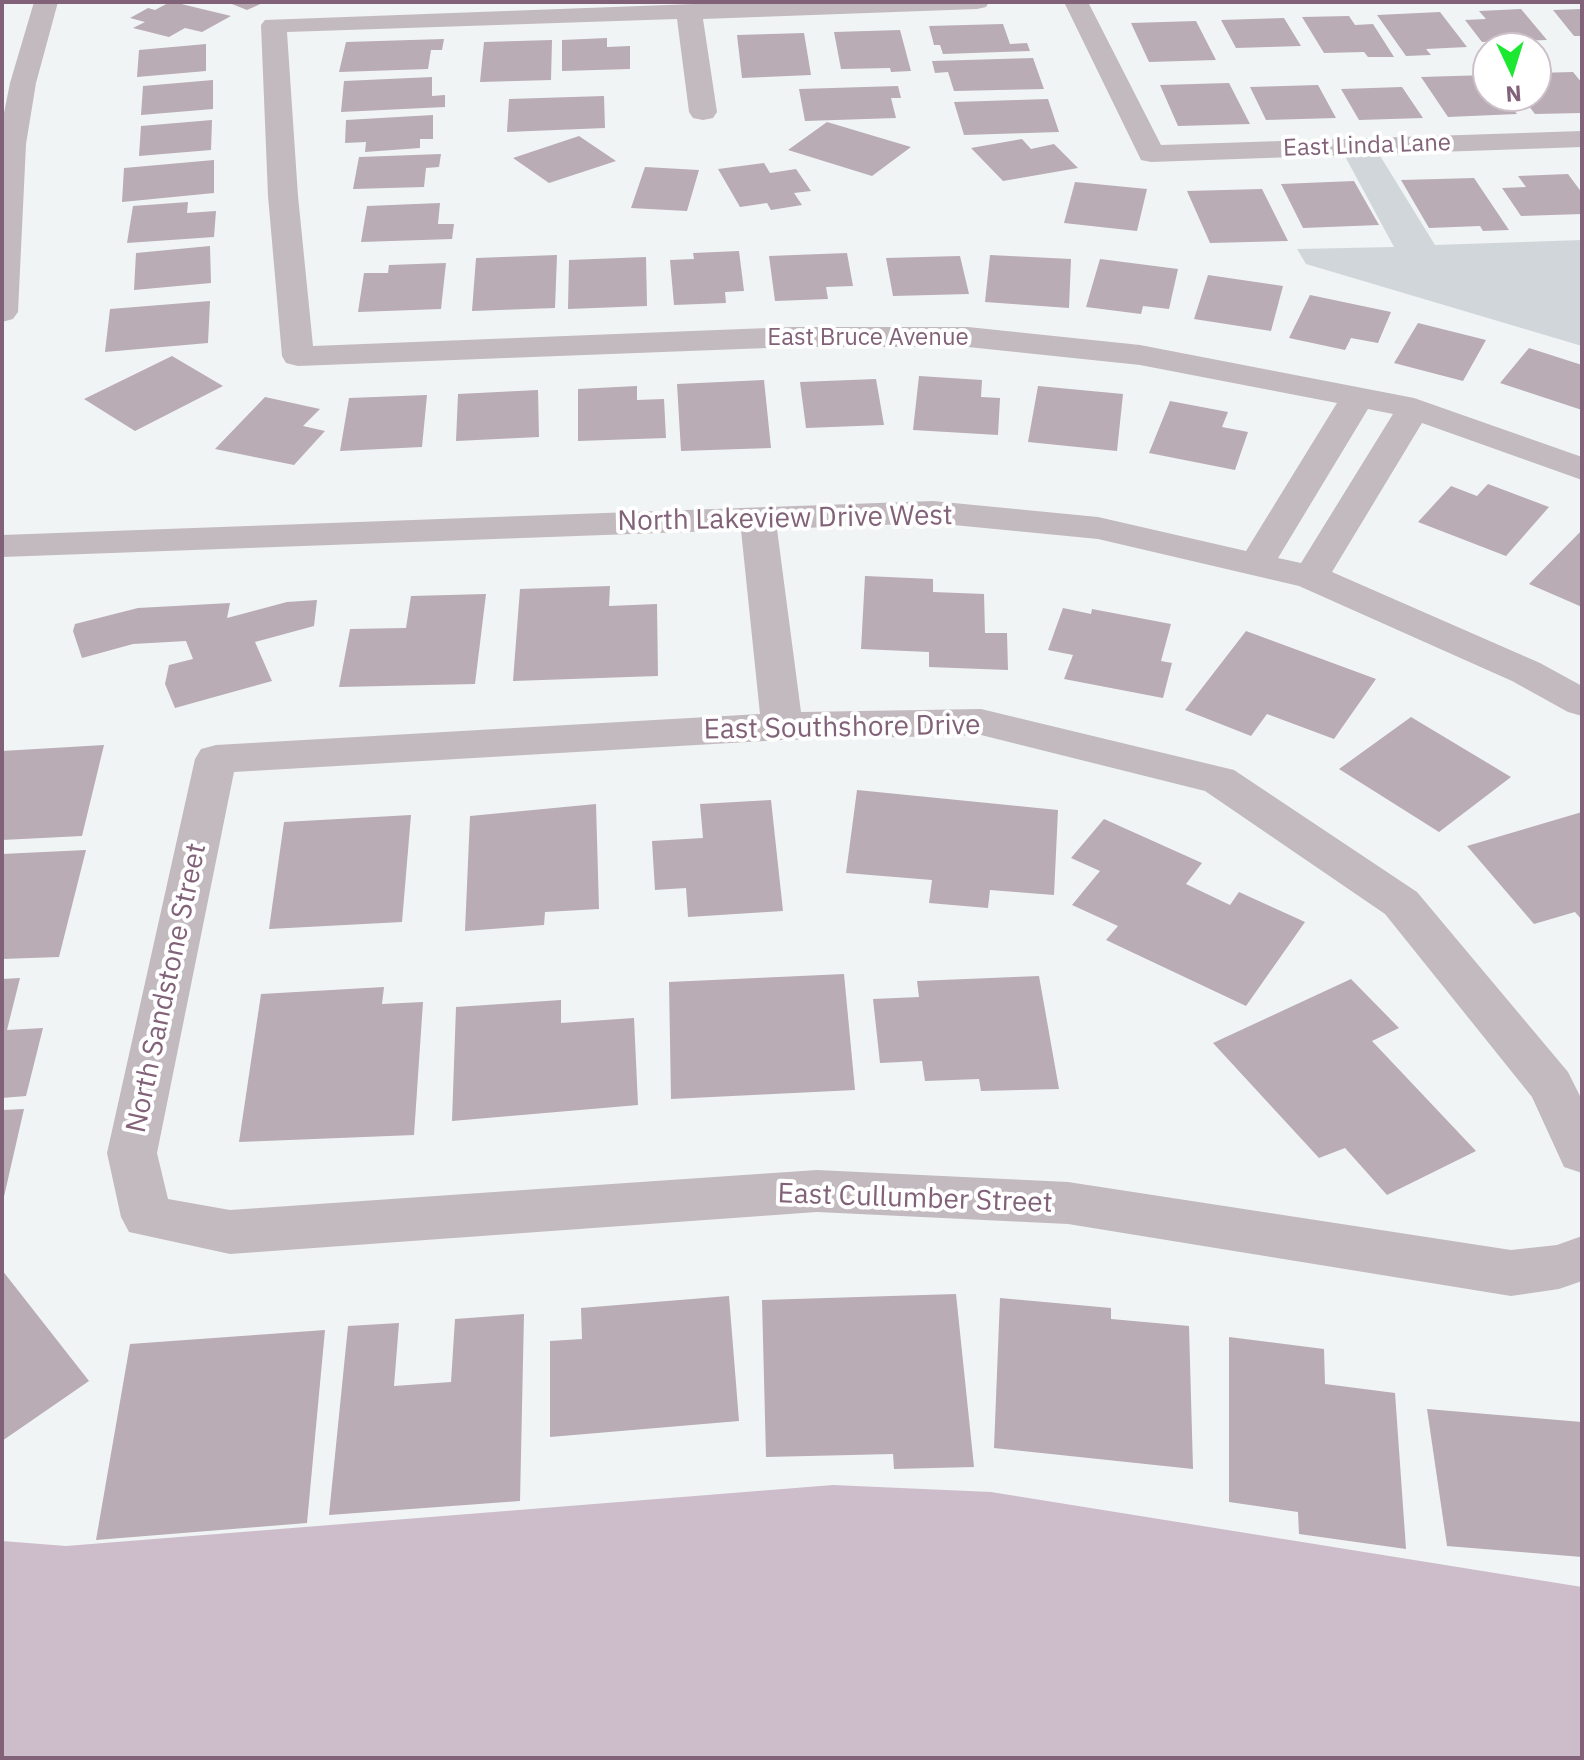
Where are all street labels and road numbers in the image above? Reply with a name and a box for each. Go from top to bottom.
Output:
street label: East Linda Lane [1283,129,1451,163]
street label: East Bruce Avenue [767,324,969,352]
street label: North Lakeview Drive West [617,499,953,539]
street label: East Southshore Drive [703,709,981,747]
street label: North Sandstone Street [120,840,214,1136]
street label: East Cullumber Street [777,1177,1053,1221]

